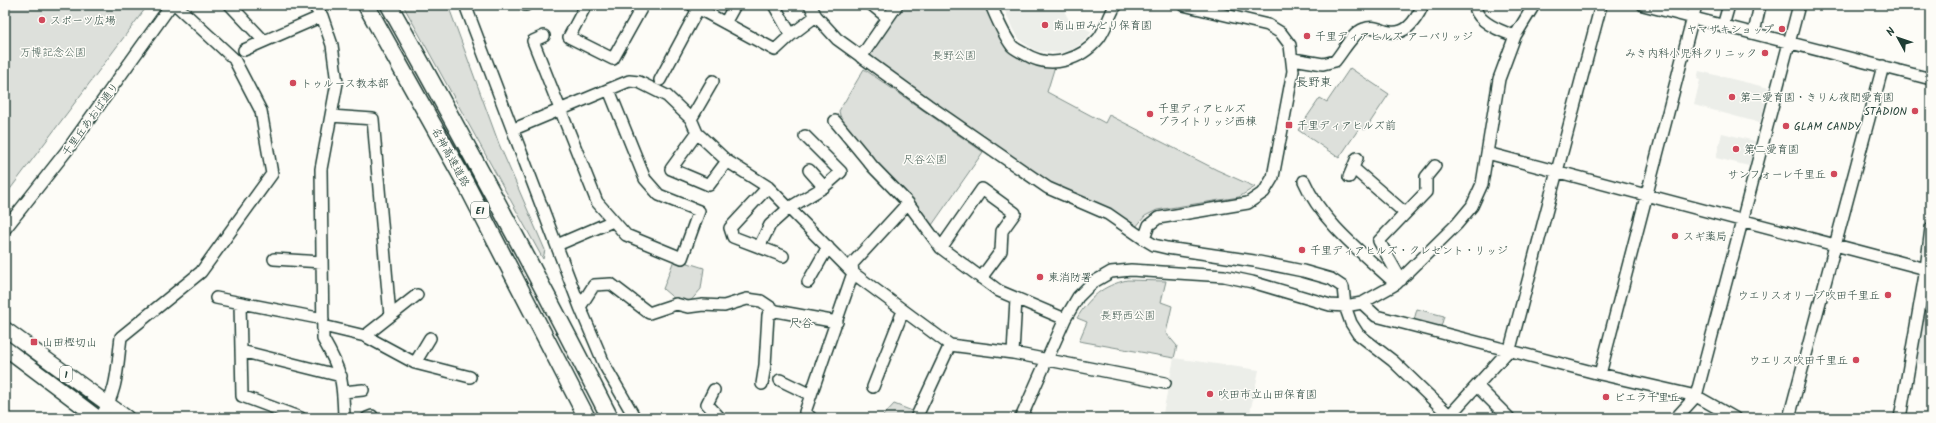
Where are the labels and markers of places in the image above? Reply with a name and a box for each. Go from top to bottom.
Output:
place label: スポーツ広場 [50,12,116,30]
marker: スポーツ広場 [37,15,47,25]
place label: 南山田みどり保育園 [1053,17,1152,35]
marker: 南山田みどり保育園 [1040,20,1050,30]
place label: ヤマザキショップ [1686,21,1774,39]
marker: ヤマザキショップ [1777,24,1787,34]
place label: 千里ディアヒルズ アーバリッジ [1315,28,1473,46]
marker: 千里ディアヒルズ アーバリッジ [1302,31,1312,41]
place label: みき内科小児科クリニック [1625,45,1757,63]
marker: みき内科小児科クリニック [1760,48,1770,58]
place label: トゥルース教本部 [301,75,389,93]
marker: トゥルース教本部 [288,78,298,88]
place label: 第二愛育園・きりん夜間愛育園 [1740,89,1894,107]
marker: 第二愛育園・きりん夜間愛育園 [1727,92,1737,102]
place label: 千里ディアヒルズ ブライトリッジ西棟 [1158,100,1257,131]
place label: STADION [1864,103,1908,121]
marker: STADION [1910,106,1920,116]
marker: 千里ディアヒルズ ブライトリッジ西棟 [1145,109,1155,119]
place label: 千里ディアヒルズ前 [1297,117,1396,135]
place label: GLAM CANDY [1794,118,1861,136]
marker: 千里ディアヒルズ前 [1284,120,1294,130]
marker: GLAM CANDY [1781,121,1791,131]
place label: 第二愛育園 [1744,141,1799,159]
marker: 第二愛育園 [1731,144,1741,154]
place label: サンフォーレ千里丘 [1727,166,1826,184]
marker: サンフォーレ千里丘 [1829,169,1839,179]
place label: スギ薬局 [1683,228,1727,246]
marker: スギ薬局 [1670,231,1680,241]
place label: 千里ディアヒルズ・クレセント・リッジ [1310,242,1508,260]
marker: 千里ディアヒルズ・クレセント・リッジ [1297,245,1307,255]
place label: 東消防署 [1048,269,1092,287]
marker: 東消防署 [1035,272,1045,282]
place label: ウエリスオリーブ吹田千里丘 [1737,287,1880,305]
marker: ウエリスオリーブ吹田千里丘 [1883,290,1893,300]
place label: 山田樫切山 [42,334,97,352]
marker: 山田樫切山 [29,337,39,347]
place label: ウエリス吹田千里丘 [1749,352,1848,370]
marker: ウエリス吹田千里丘 [1851,355,1861,365]
place label: 吹田市立山田保育園 [1218,386,1317,404]
marker: 吹田市立山田保育園 [1205,389,1215,399]
place label: ビエラ千里丘 [1614,389,1680,407]
marker: ビエラ千里丘 [1601,392,1611,402]

